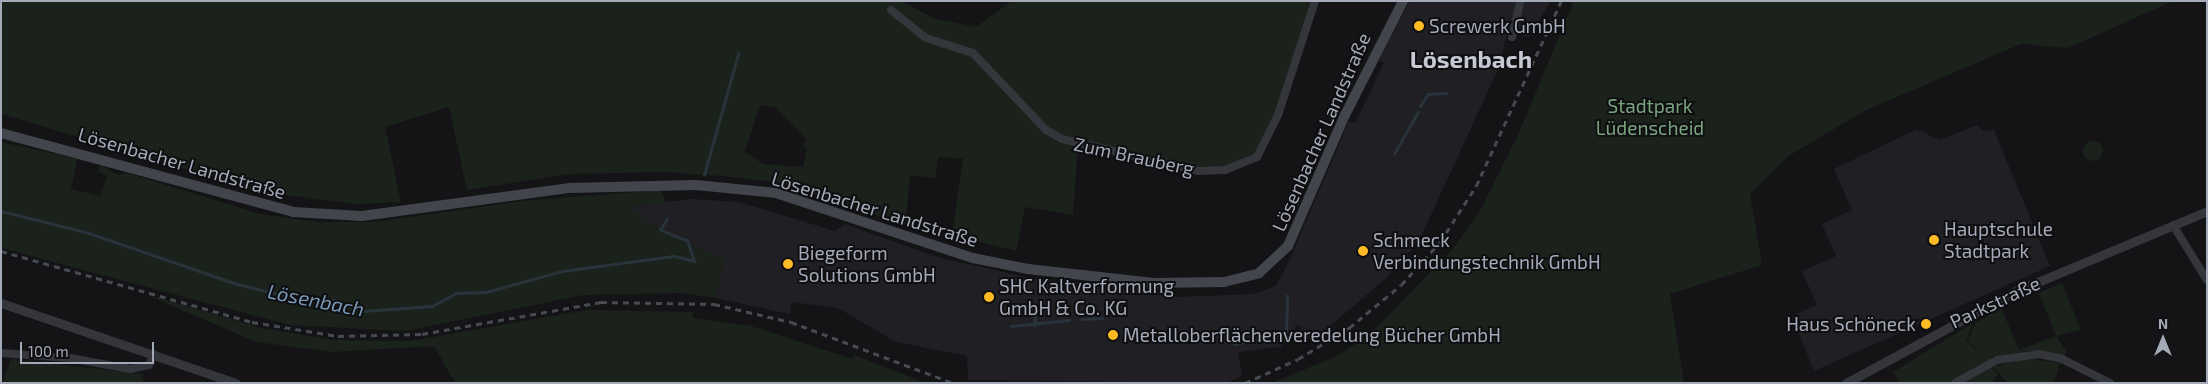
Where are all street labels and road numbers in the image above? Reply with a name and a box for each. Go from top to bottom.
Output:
street label: Lösenbacher Landstraße [1267,29,1375,235]
street label: Lösenbacher Landstraße [75,122,289,204]
street label: Zum Brauberg [1072,132,1196,180]
street label: Lösenbacher Landstraße [769,167,981,251]
street label: Parkstraße [1946,271,2044,333]

